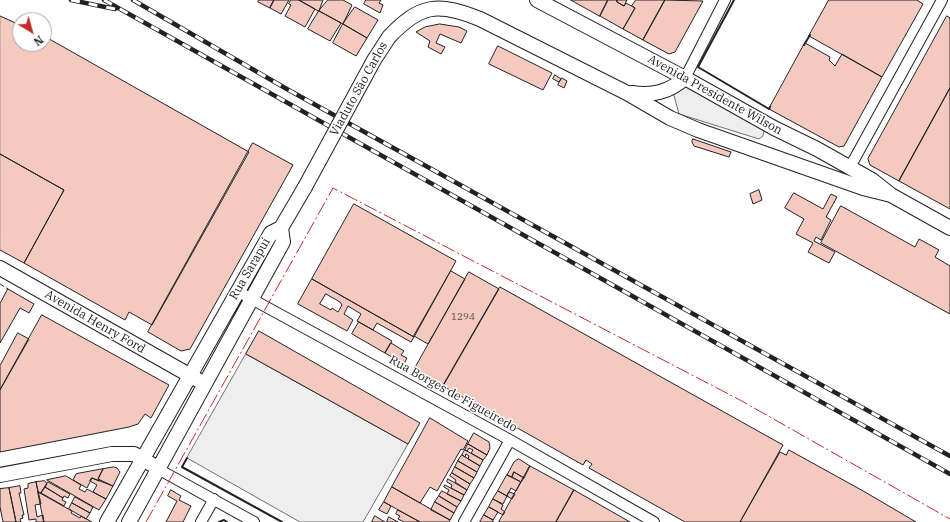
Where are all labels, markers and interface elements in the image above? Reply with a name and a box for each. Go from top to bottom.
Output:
north arrow [12,12,52,52]
text: N [31,33,46,49]
street label: Viaduto São Carlos [327,39,391,139]
street label: Avenida Presidente Wilson [645,52,785,138]
street label: Rua Sarapuí [227,236,273,302]
street label: Avenida Henry Ford [42,287,148,357]
house number: 1294 [451,311,475,323]
street label: Rua Borges de Figueiredo [387,353,519,435]

